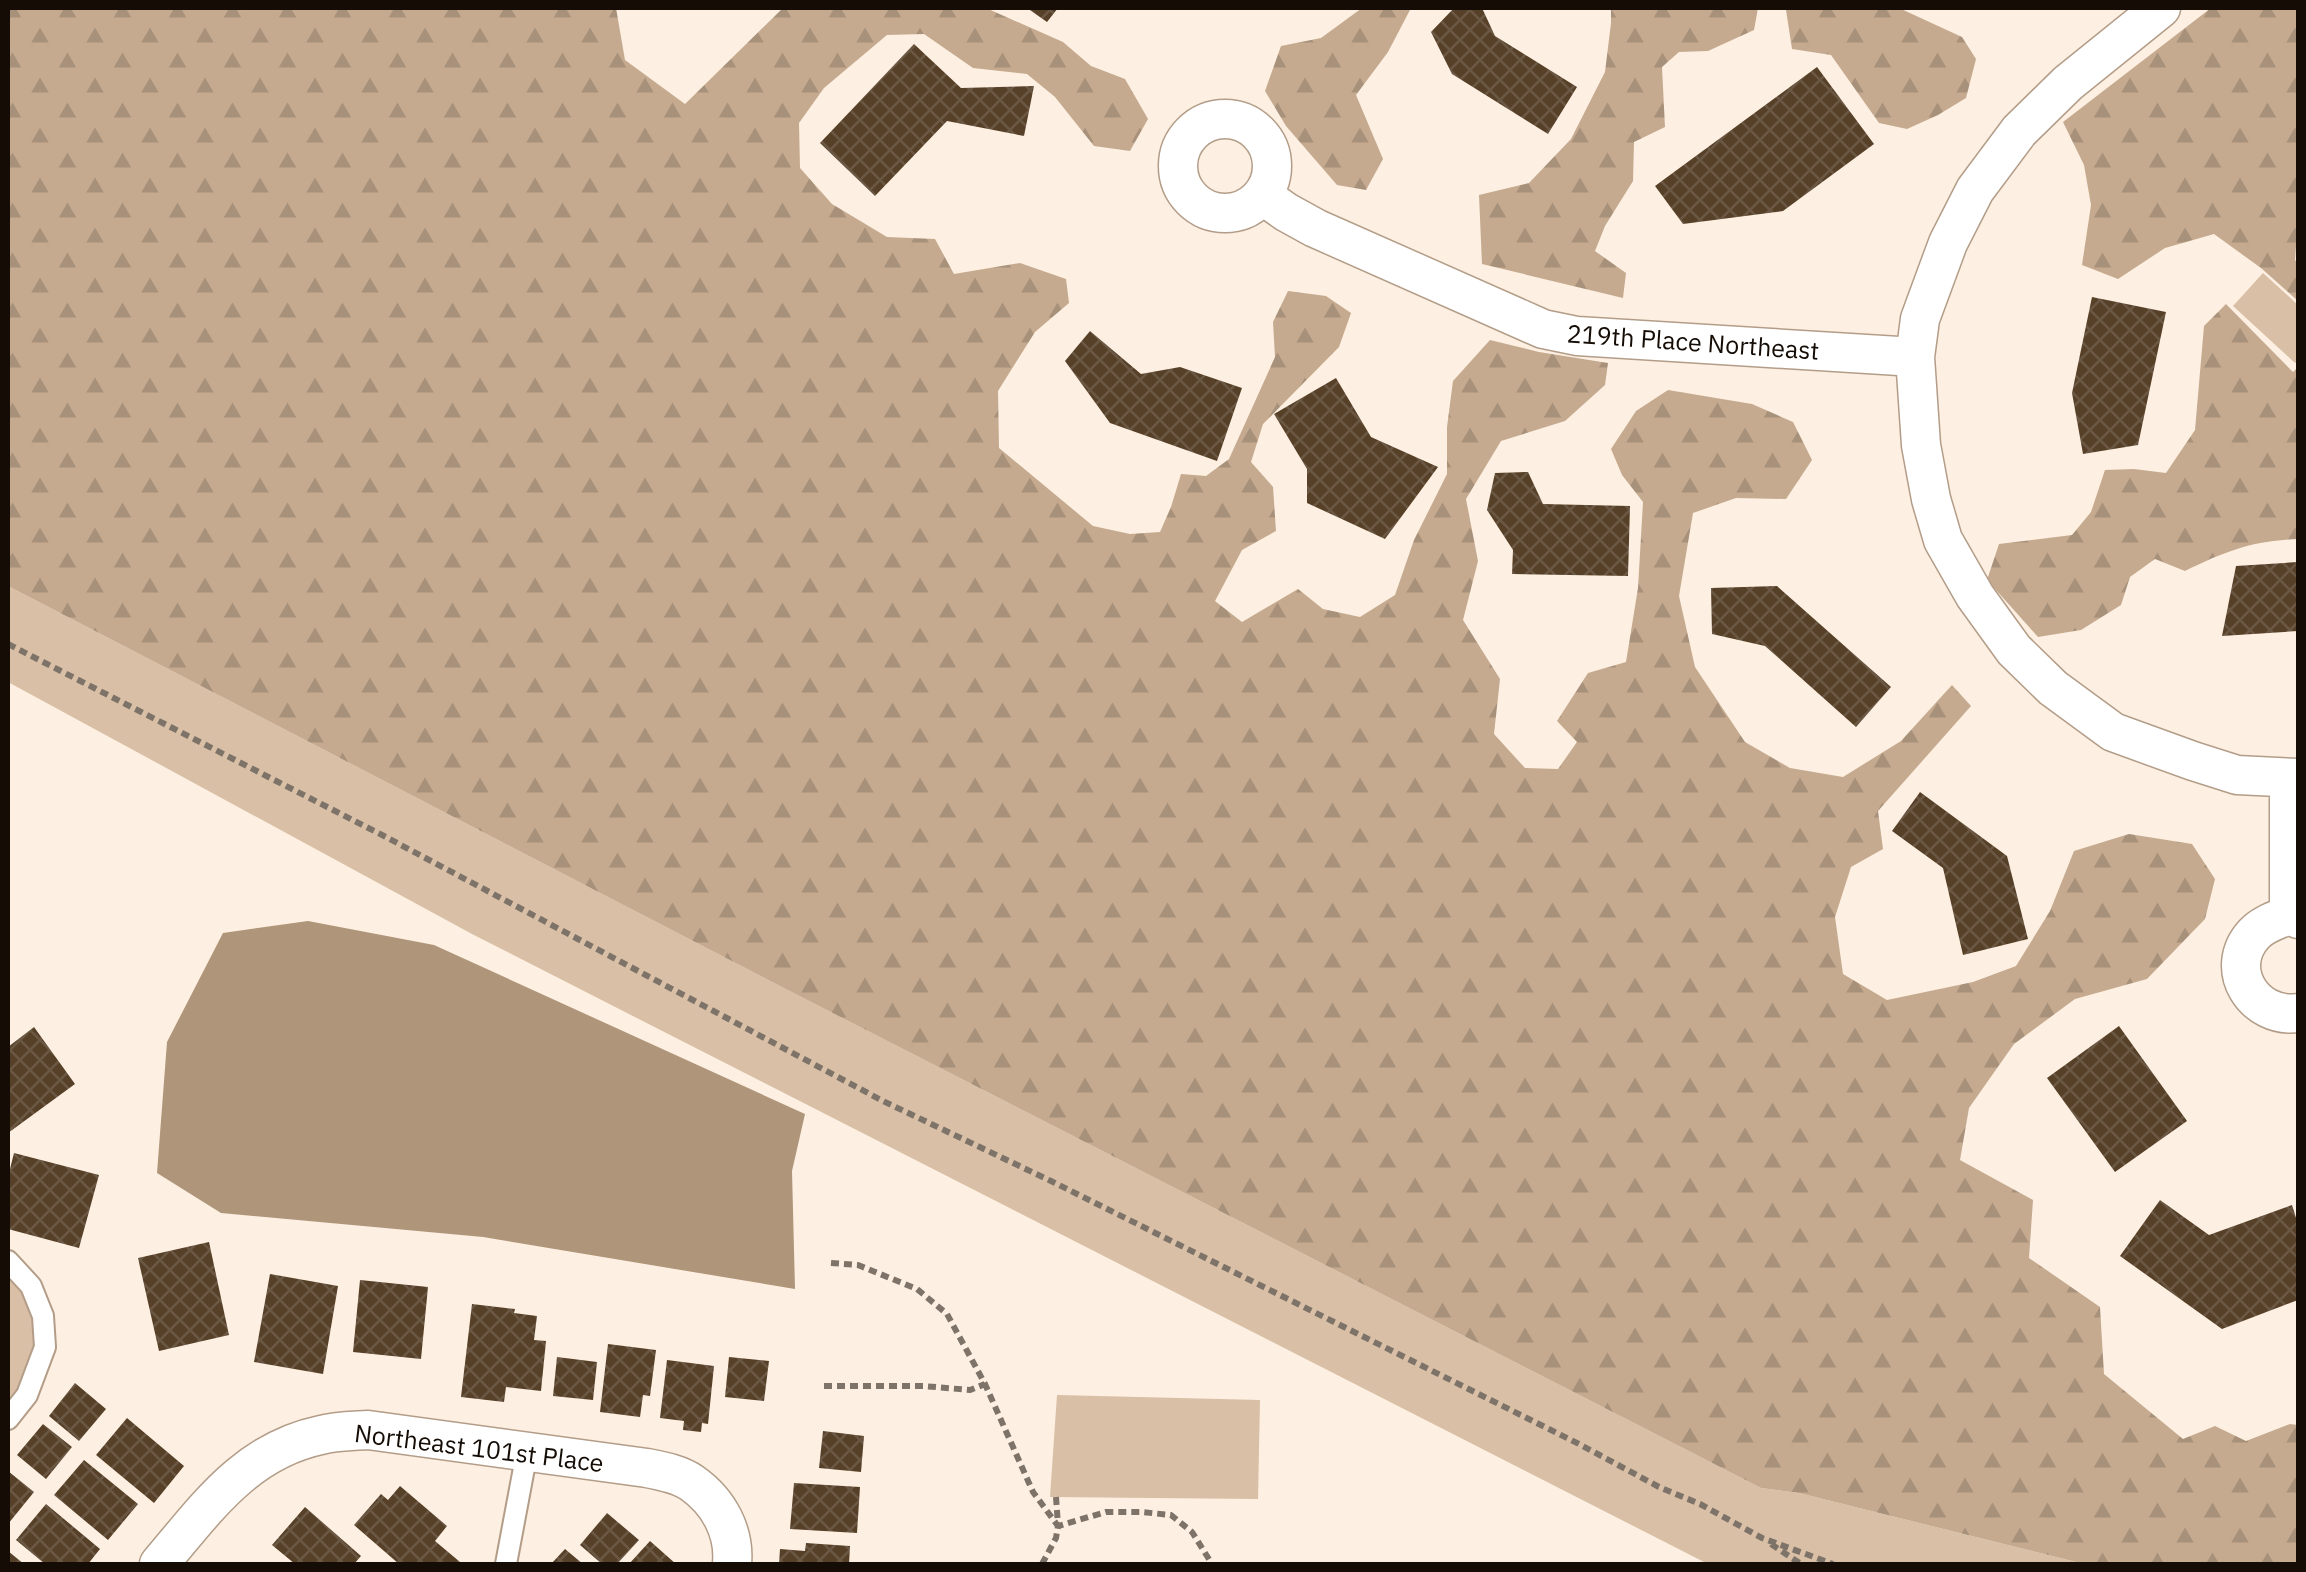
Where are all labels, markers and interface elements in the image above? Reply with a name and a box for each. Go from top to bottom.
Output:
street label: 219th Place Northeast [1566,316,1820,367]
street label: Northeast 101st Place [353,1416,606,1479]

